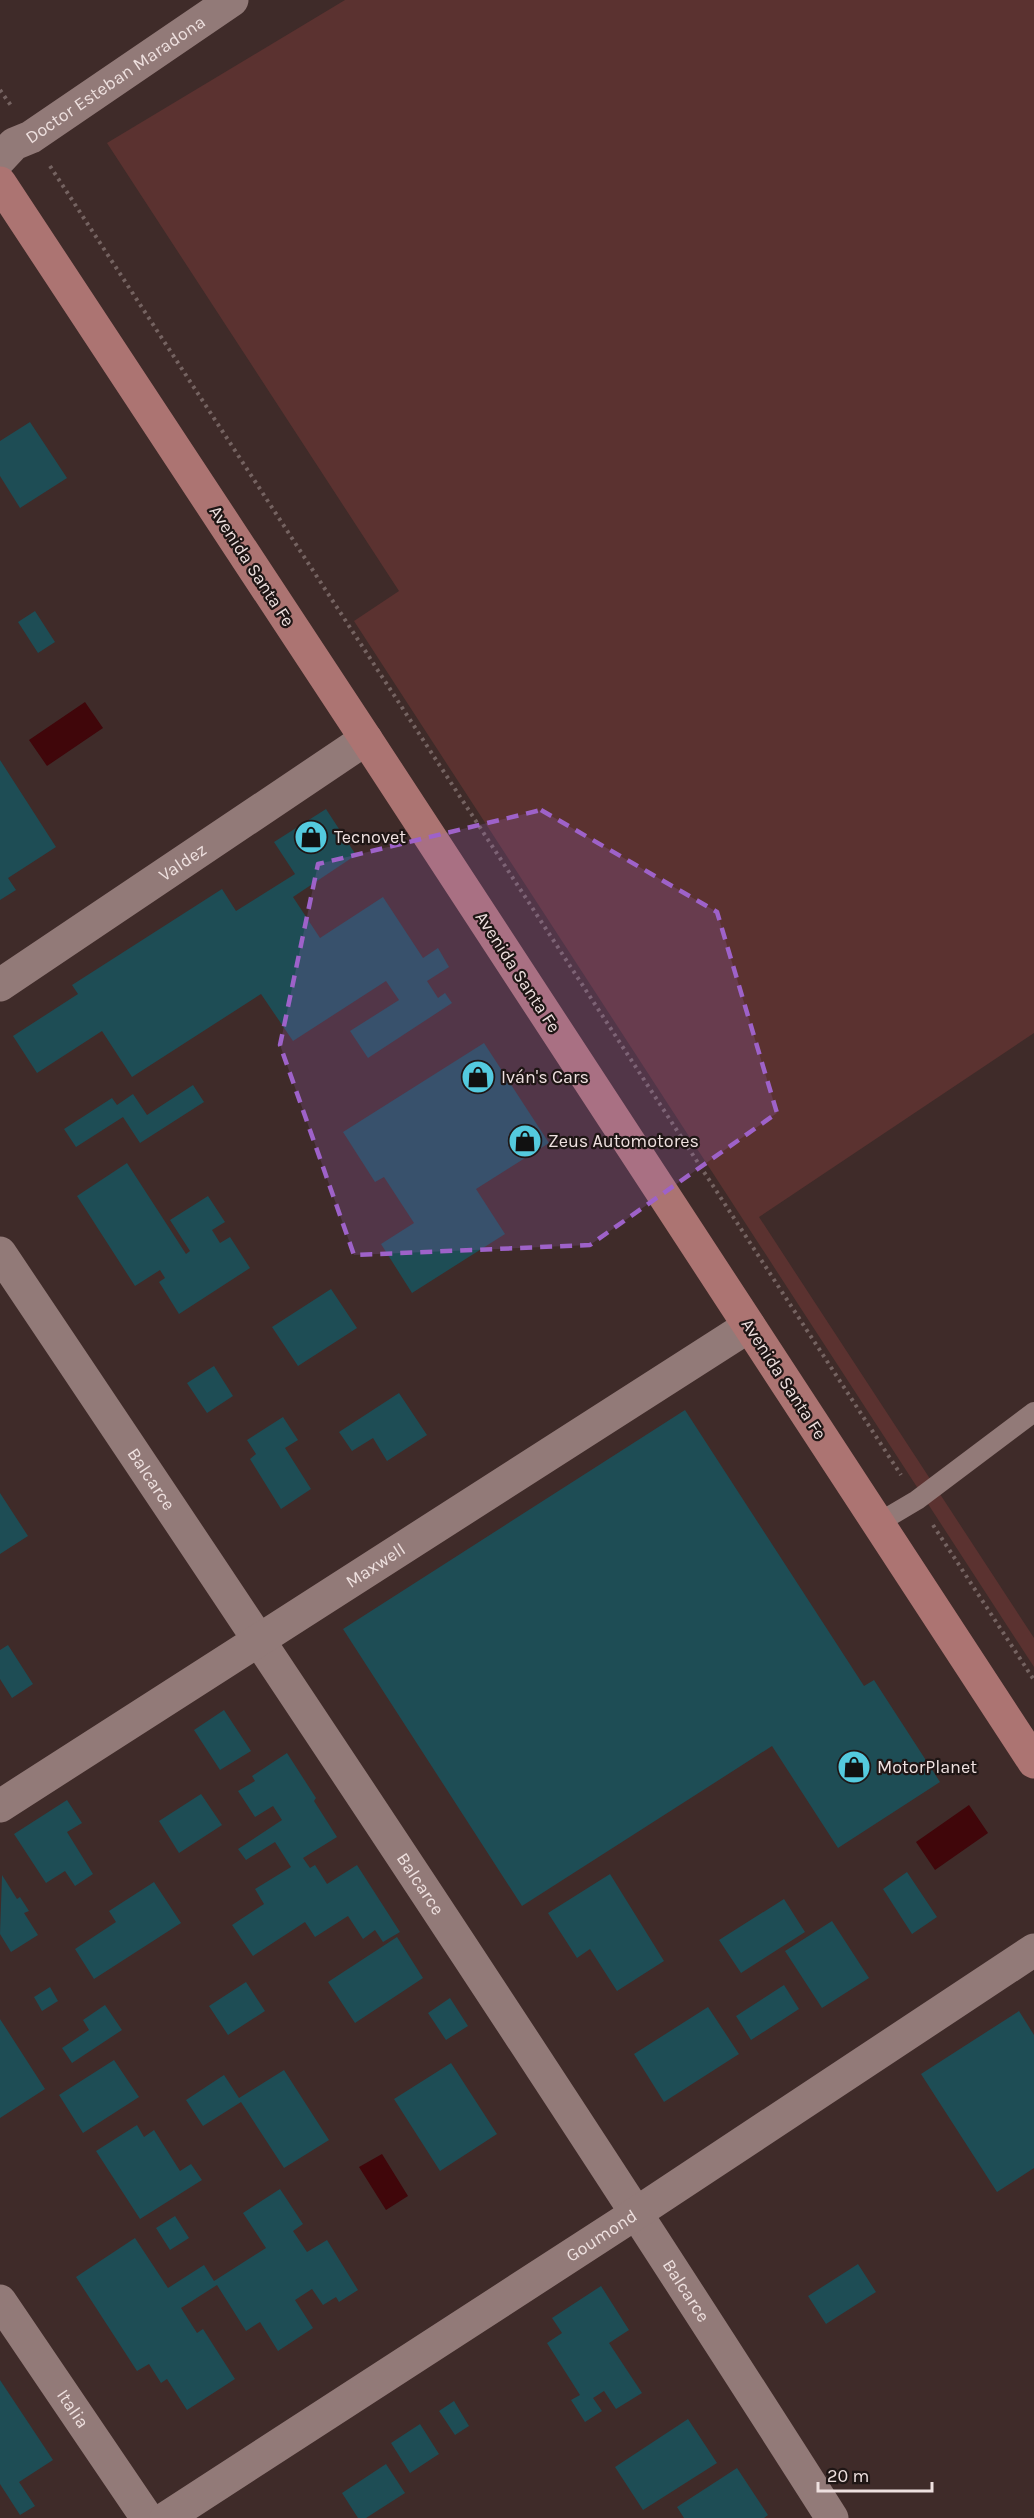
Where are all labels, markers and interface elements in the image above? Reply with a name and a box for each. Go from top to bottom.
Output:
street label: Doctor Esteban Maradona [21,10,209,148]
street label: Avenida Santa Fe [205,501,299,631]
shop icon: Tecnovet [293,819,329,855]
place label: Tecnovet [334,826,406,848]
street label: Valdez [154,838,211,886]
street label: Avenida Santa Fe [471,907,565,1037]
shop icon: Iván's Cars [460,1059,496,1095]
place label: Iván's Cars [501,1066,589,1088]
shop icon: Zeus Automotores [507,1123,543,1159]
place label: Zeus Automotores [548,1130,699,1152]
street label: Avenida Santa Fe [737,1314,831,1444]
street label: Balcarce [123,1444,180,1514]
street label: Maxwell [341,1538,410,1593]
shop icon: MotorPlanet [836,1749,872,1785]
place label: MotorPlanet [877,1756,977,1778]
street label: Balcarce [392,1848,449,1919]
street label: Goumond [562,2205,641,2267]
street label: Balcarce [658,2255,715,2326]
street label: Italia [52,2385,94,2432]
scale bar [818,2455,932,2493]
text: 20 m [827,2465,869,2487]

